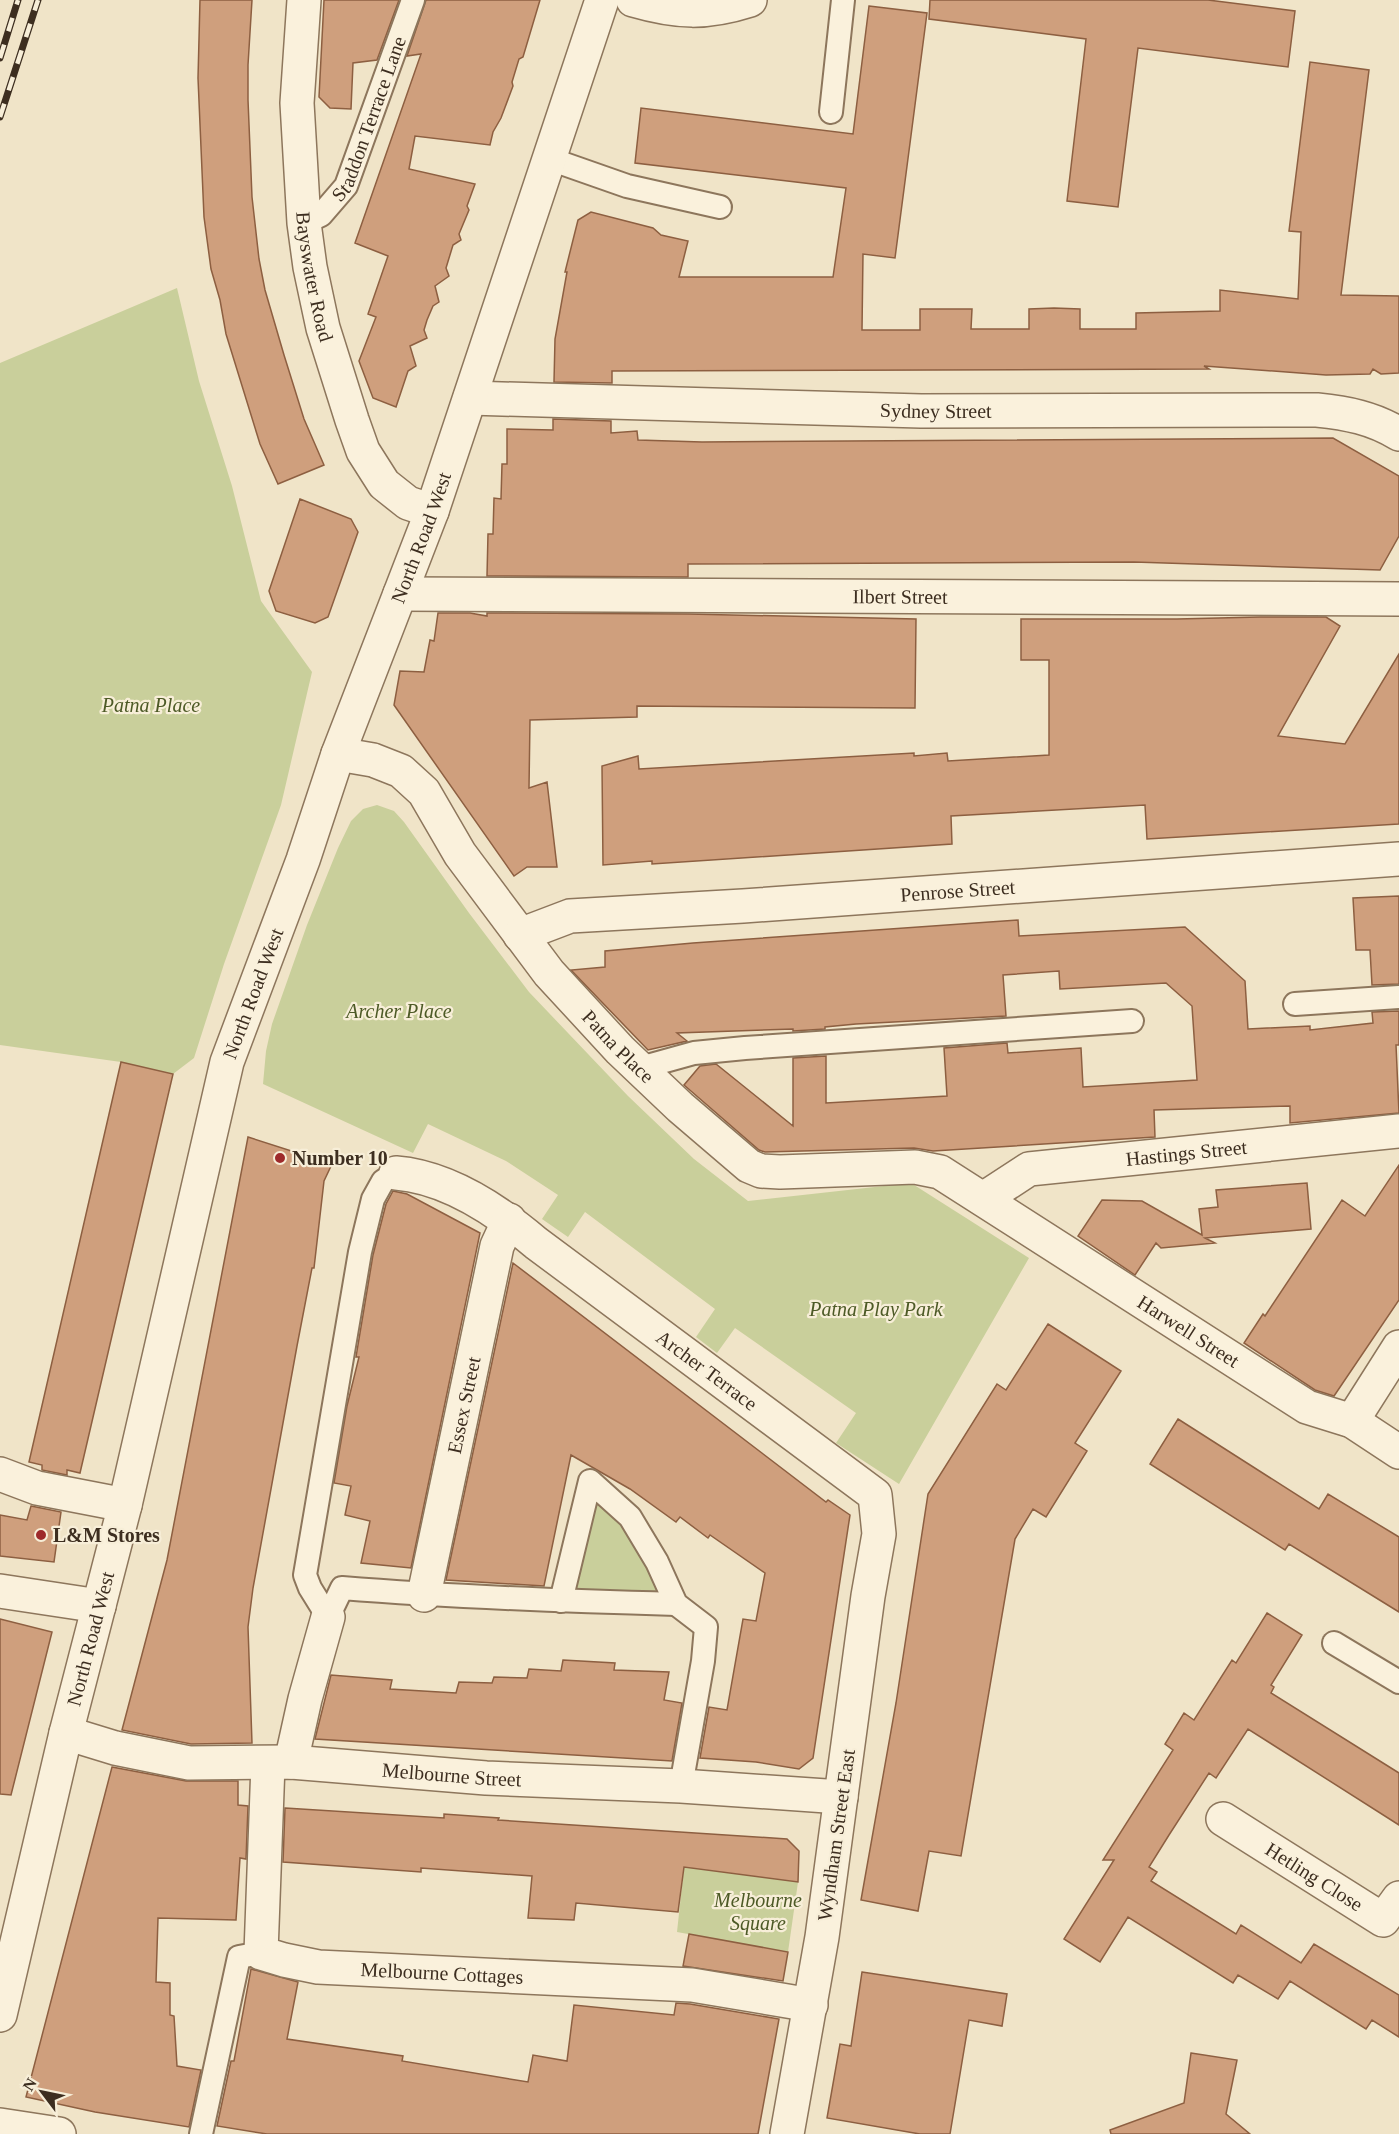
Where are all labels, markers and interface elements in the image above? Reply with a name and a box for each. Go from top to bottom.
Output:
street label: Staddon Terrace Lane [327,33,410,206]
street label: Bayswater Road [292,211,338,344]
street label: Sydney Street [880,399,992,423]
street label: North Road West [386,469,455,606]
street label: Ilbert Street [852,585,948,608]
park label: Patna Place [101,694,200,716]
street label: Penrose Street [899,876,1016,906]
street label: North Road West [218,925,288,1062]
park label: Archer Place [344,1000,452,1022]
street label: Patna Place [578,1006,659,1087]
street label: Hastings Street [1125,1136,1248,1170]
place label: Number 10 [292,1147,388,1169]
marker: Number 10 [273,1151,287,1165]
street label: Harwell Street [1134,1291,1244,1372]
park label: Patna Play Park [808,1298,944,1321]
street label: Archer Terrace [652,1325,762,1415]
street label: Essex Street [443,1354,485,1456]
place label: L&M Stores [53,1524,160,1546]
marker: L&M Stores [34,1528,48,1542]
street label: North Road West [62,1569,118,1708]
street label: Wyndham Street East [813,1747,860,1922]
street label: Melbourne Street [381,1759,522,1790]
street label: Hetling Close [1262,1838,1367,1916]
park label: Melbourne Square [713,1889,802,1935]
street label: Melbourne Cottages [360,1958,524,1988]
north arrow [12,2062,72,2122]
text: N [19,2075,40,2094]

